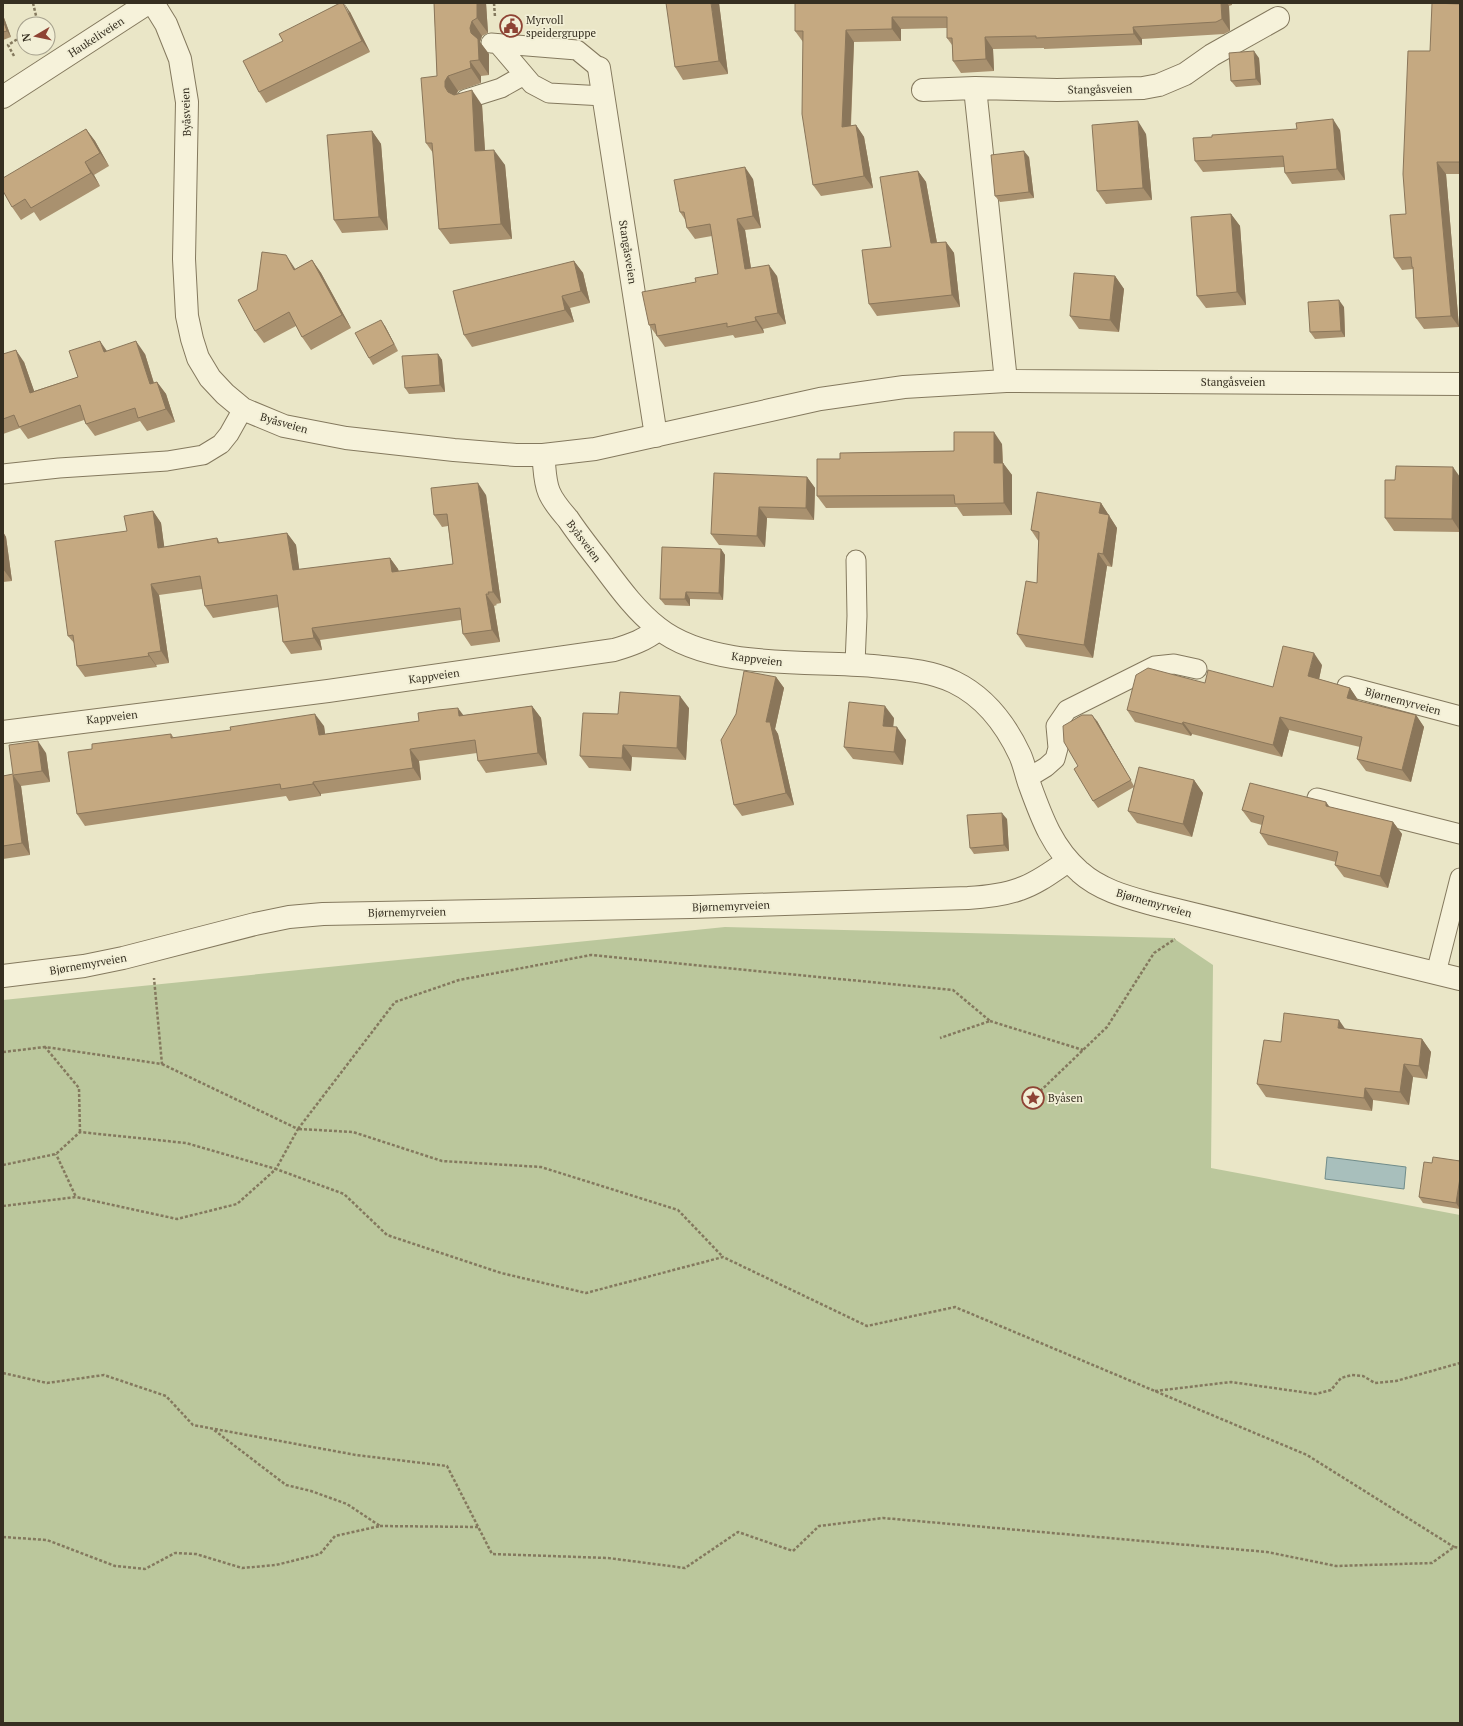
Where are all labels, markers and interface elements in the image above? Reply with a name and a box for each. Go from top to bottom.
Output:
street label: Haukeliveien [65,13,127,60]
public building icon: Myrvoll speidergruppe [498,13,524,39]
place label: Myrvoll speidergruppe [526,13,596,40]
north arrow [16,16,56,56]
text: N [18,32,34,43]
street label: Stangåsveien [1068,81,1133,97]
street label: Byåsveien [178,87,194,137]
street label: Stangåsveien [616,219,640,285]
street label: Stangåsveien [1201,375,1266,389]
street label: Byåsveien [259,410,310,437]
street label: Byåsveien [564,517,605,565]
street label: Kappveien [731,649,784,669]
street label: Kappveien [408,665,461,686]
street label: Bjørnemyrveien [1363,684,1443,718]
street label: Kappveien [86,707,139,727]
street label: Bjørnemyrveien [1115,886,1194,921]
street label: Bjørnemyrveien [692,898,771,914]
street label: Bjørnemyrveien [368,904,447,920]
street label: Bjørnemyrveien [48,950,128,978]
place icon: Byåsen [1020,1085,1046,1111]
place label: Byåsen [1048,1091,1083,1105]

